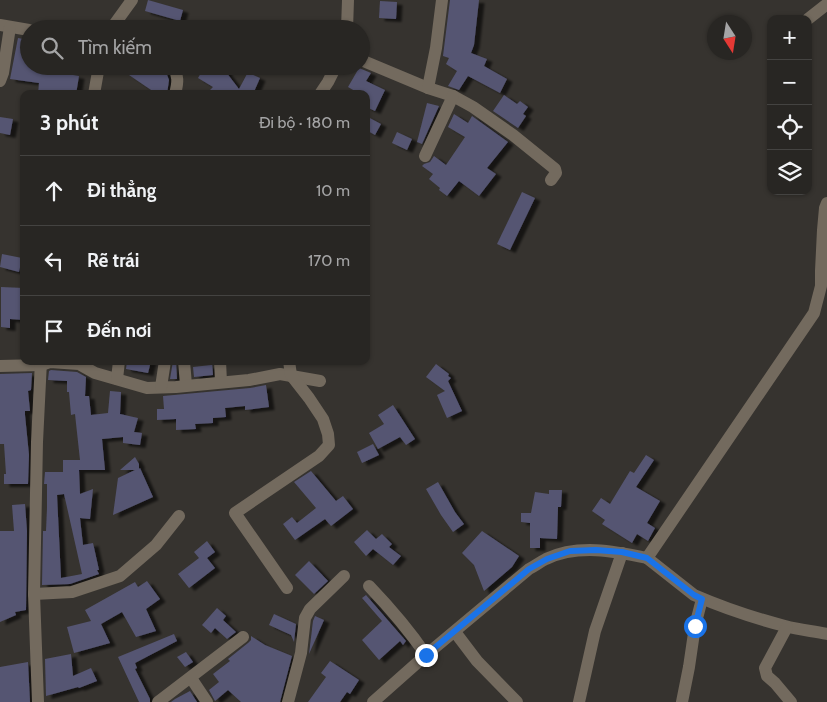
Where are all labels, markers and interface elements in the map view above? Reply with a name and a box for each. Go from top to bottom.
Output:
north arrow [707,15,752,60]
map controls [767,15,812,195]
button: + [767,15,812,60]
search box [20,20,370,75]
icon: search [38,34,66,62]
text: Tìm kiếm [78,36,152,59]
button: − [767,60,812,105]
button: locate [767,105,812,150]
text: 3 phút [40,110,98,135]
text: Đi bộ · 180 m [259,113,350,132]
button: layers [767,150,812,195]
icon: ahead [40,177,68,205]
text: Đi thẳng [87,179,156,202]
text: 10 m [316,181,350,200]
icon: left [40,247,68,275]
text: Rẽ trái [87,249,139,272]
text: 170 m [308,251,350,270]
icon: arrive [40,317,68,345]
text: Đến nơi [87,319,151,342]
route start [684,615,707,638]
route end [415,644,438,667]

